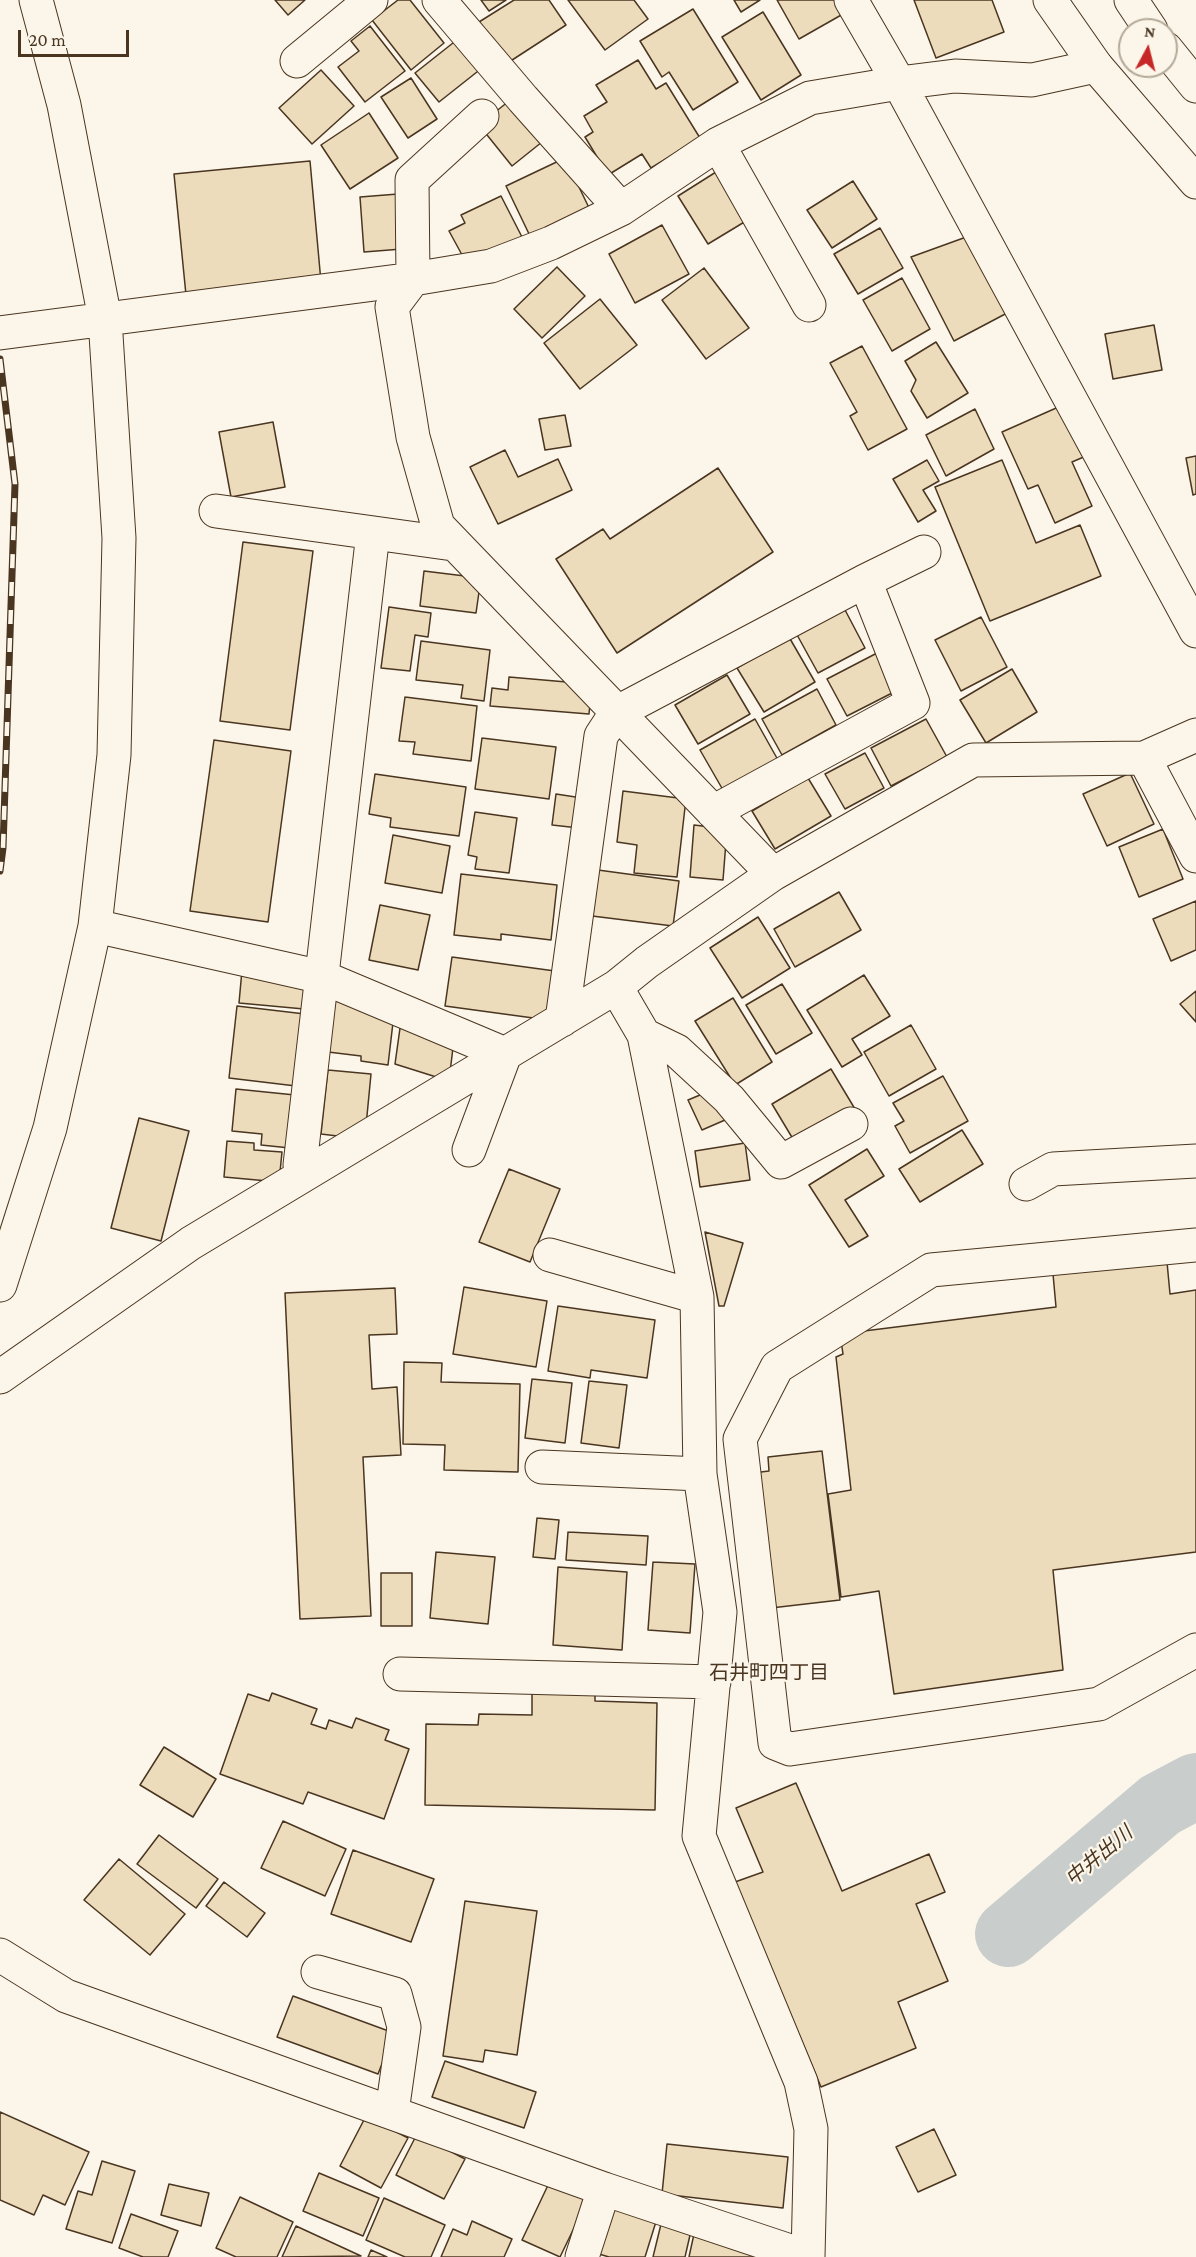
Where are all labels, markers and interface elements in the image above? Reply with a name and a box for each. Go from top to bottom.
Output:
scale bar [21,18,132,56]
north arrow [1118,18,1178,78]
text: N [1144,23,1156,41]
text: 20 m [29,30,66,50]
district label: 石井町四丁目 [709,1661,829,1685]
water label: 中井出川 [1061,1821,1137,1891]

